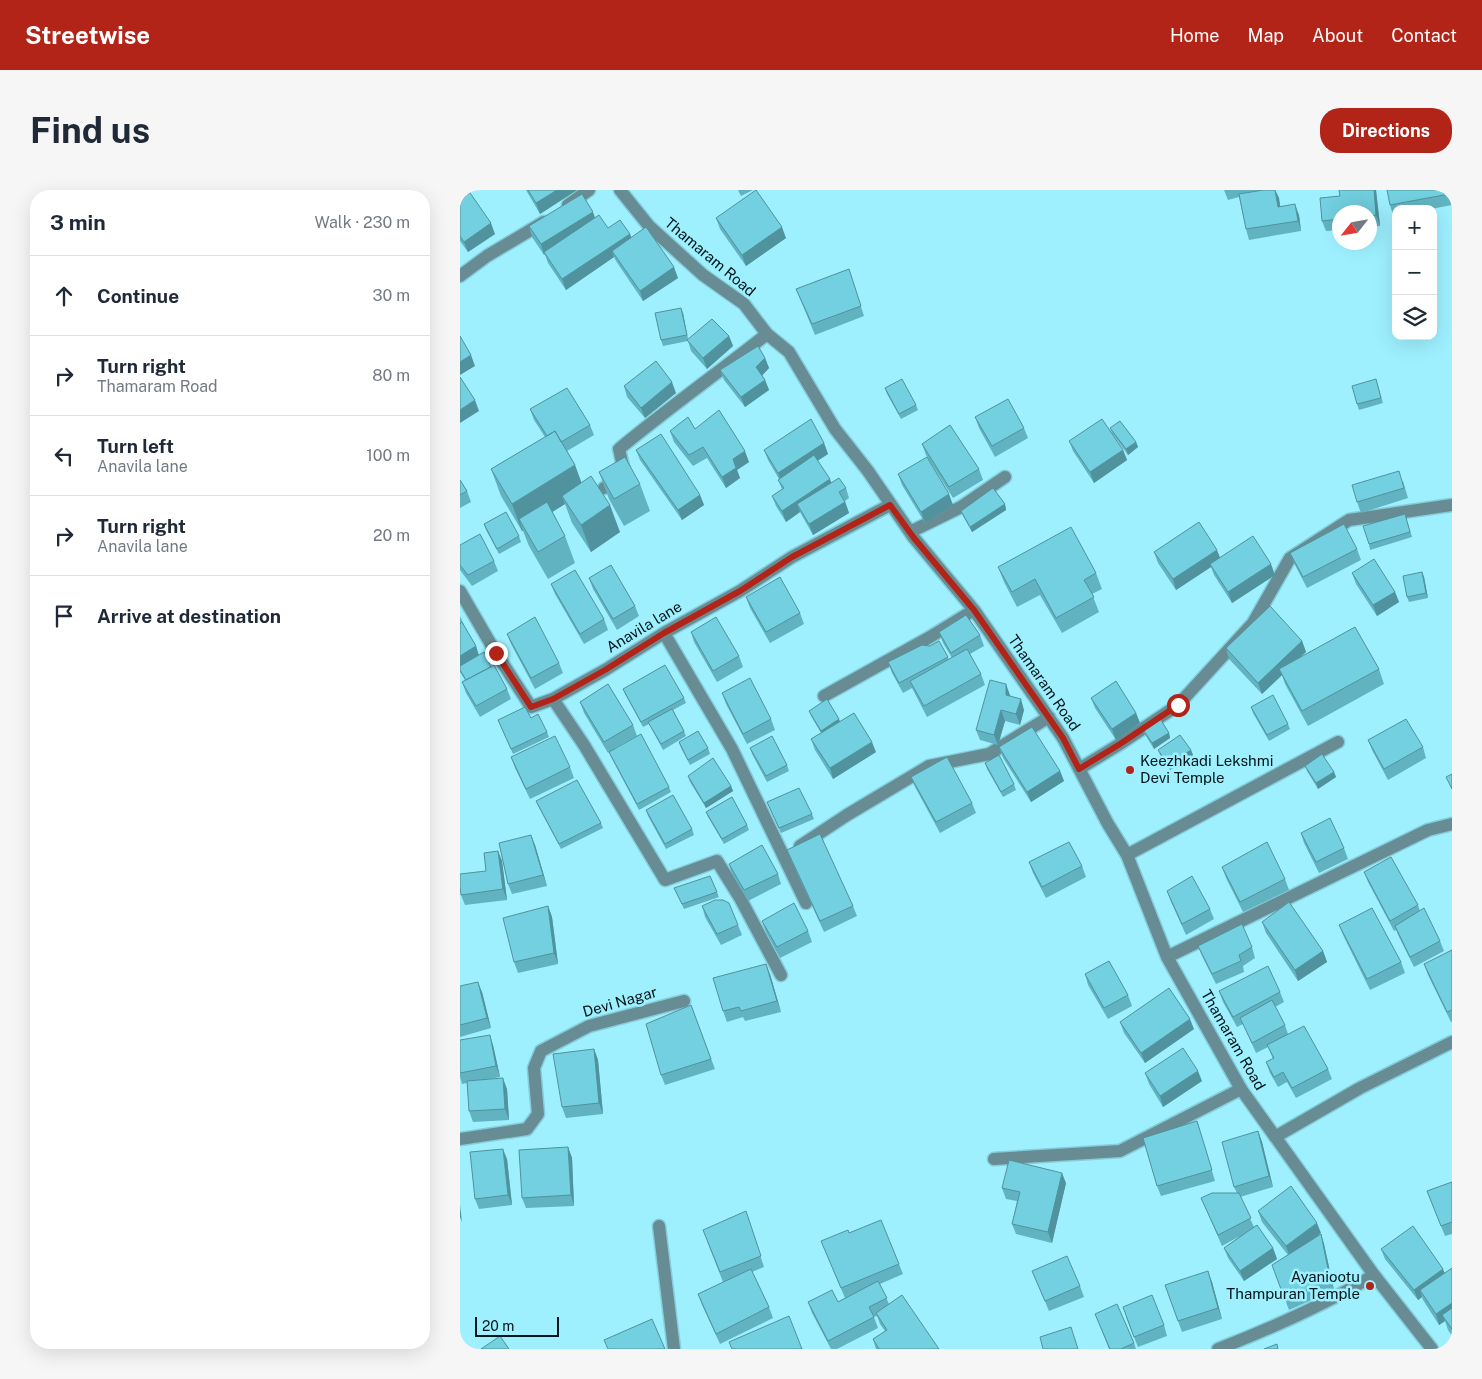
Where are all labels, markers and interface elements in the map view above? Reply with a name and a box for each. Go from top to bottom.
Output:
text: Streetwise [25,21,150,49]
text: Home [1170,25,1220,46]
text: Map [1248,25,1284,46]
text: About [1312,25,1363,46]
text: Contact [1391,25,1457,46]
button: Directions [1320,108,1452,153]
text: Find us [30,110,150,151]
north arrow [1332,205,1377,250]
map controls [1392,205,1437,340]
button: + [1392,205,1437,250]
text: 3 min [50,210,106,235]
text: Walk · 230 m [314,213,410,232]
street label: Thamaram Road [662,214,759,299]
button: − [1392,250,1437,295]
icon: ahead [50,282,78,310]
text: Continue [97,285,179,307]
text: 30 m [373,286,410,305]
button: layers [1392,295,1437,340]
text: Turn right [97,355,186,377]
icon: right [50,362,78,390]
text: 80 m [372,366,410,385]
text: Thamaram Road [97,377,218,396]
text: Turn left [97,435,174,457]
icon: left [50,442,78,470]
text: 100 m [366,446,410,465]
text: Anavila lane [97,457,188,476]
text: Turn right [97,515,186,537]
icon: right [50,522,78,550]
text: 20 m [373,526,410,545]
text: Anavila lane [97,537,188,556]
street label: Anavila lane [603,597,685,656]
icon: arrive [50,602,78,630]
text: Arrive at destination [97,605,281,627]
street label: Thamaram Road [1005,632,1084,734]
route end [485,642,508,665]
route start [1167,694,1190,717]
place label: Keezhkadi Lekshmi Devi Temple [1140,752,1273,786]
marker: Keezhkadi Lekshmi Devi Temple [1124,764,1136,776]
street label: Devi Nagar [581,983,659,1020]
street label: Thamaram Road [1198,987,1269,1093]
place label: Ayaniootu Thampuran Temple [1226,1268,1360,1302]
marker: Ayaniootu Thampuran Temple [1364,1280,1376,1292]
scale bar [475,1314,559,1337]
text: 20 m [482,1318,514,1334]

